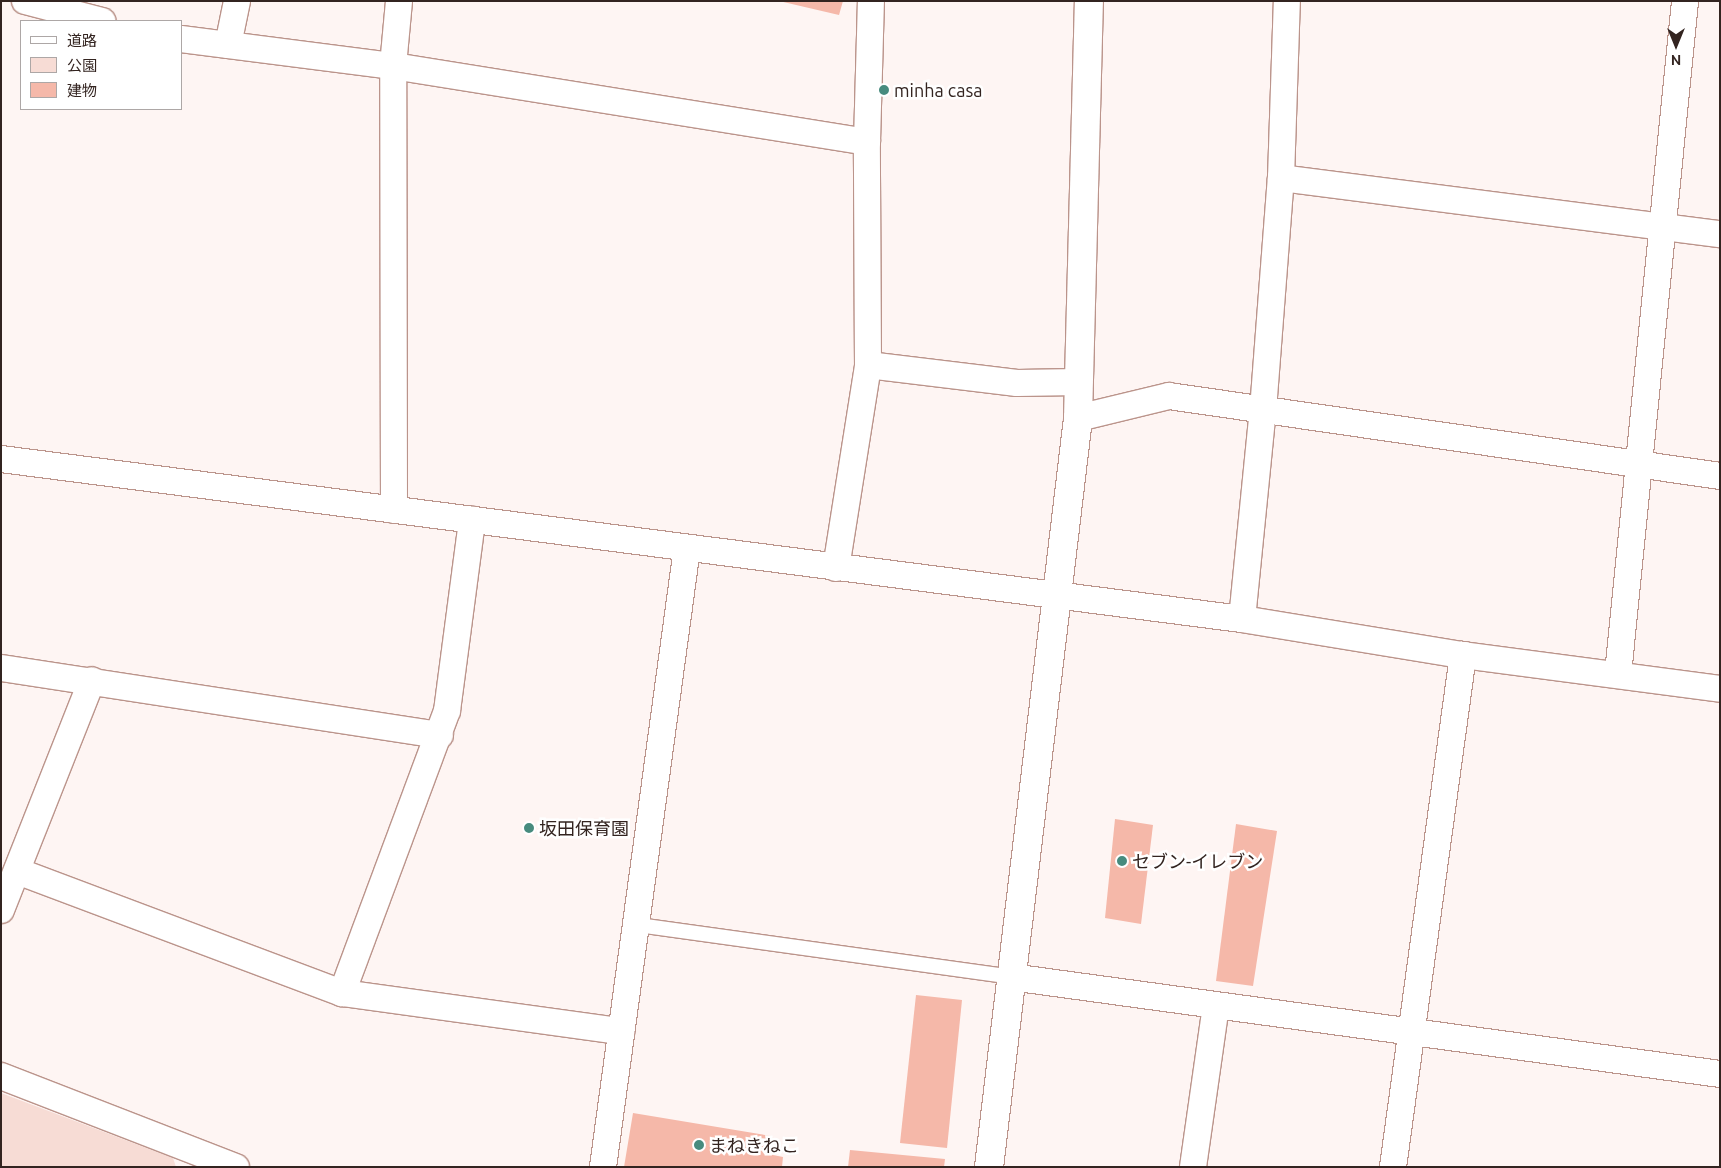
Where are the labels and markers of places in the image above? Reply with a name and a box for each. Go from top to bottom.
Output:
place label: minha casa [894,79,982,101]
marker: minha casa [878,84,890,96]
place label: 坂田保育園 [539,817,629,839]
marker: 坂田保育園 [523,822,535,834]
place label: セブン-イレブン [1132,850,1263,872]
marker: セブン-イレブン [1116,855,1128,867]
place label: まねきねこ [709,1134,799,1156]
marker: まねきねこ [693,1139,705,1151]

